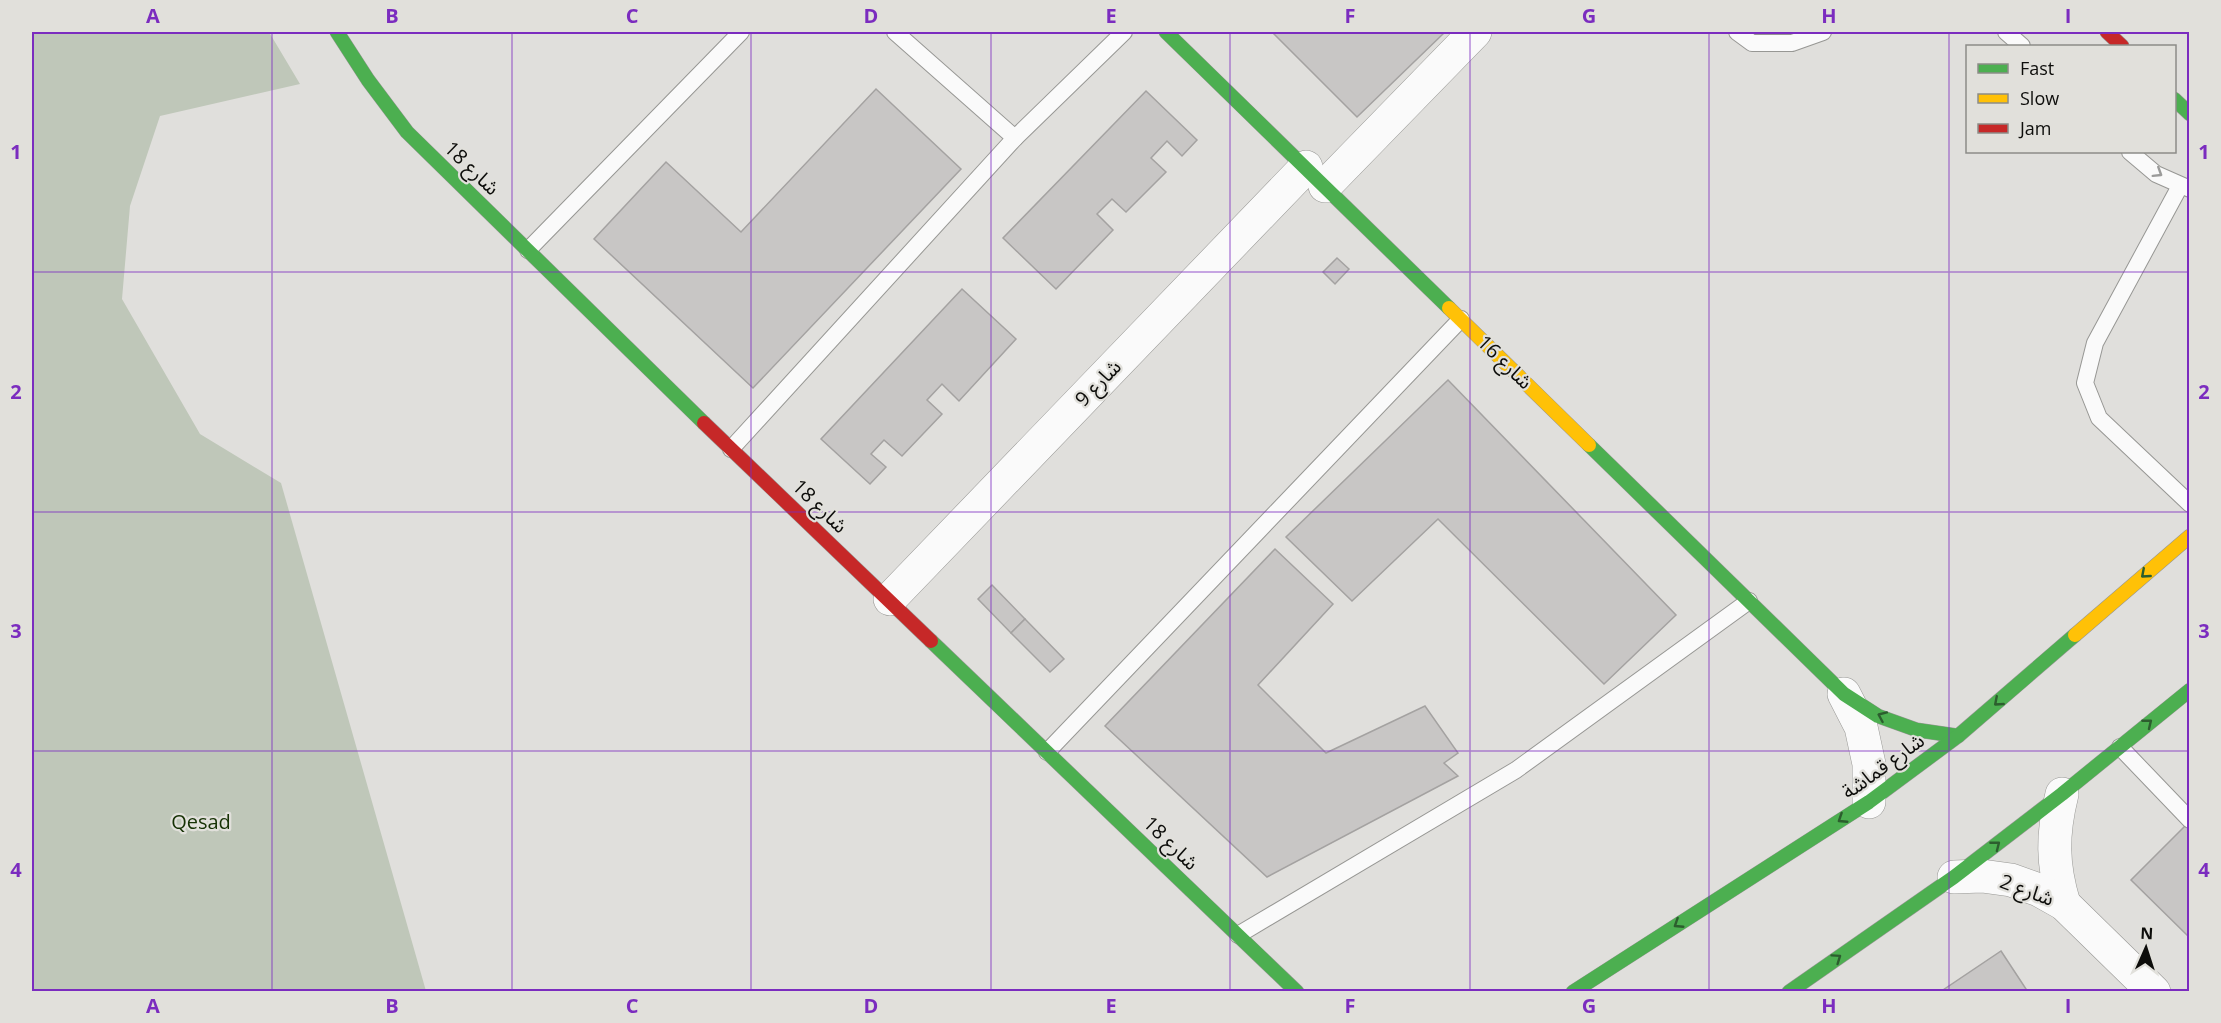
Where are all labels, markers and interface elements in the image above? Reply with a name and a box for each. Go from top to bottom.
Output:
text: A [146,2,160,29]
text: B [385,2,399,29]
text: C [626,2,639,29]
text: D [864,2,878,29]
text: E [1105,2,1117,29]
text: F [1345,2,1355,29]
text: G [1582,2,1596,29]
text: H [1821,2,1837,29]
text: I [2065,2,2071,29]
legend [1966,45,2176,153]
text: Fast [2020,56,2054,80]
text: Slow [2020,86,2059,110]
text: Jam [2018,116,2052,140]
street label: شارع 18 [437,135,506,202]
text: 1 [10,138,22,165]
text: 1 [2198,138,2210,165]
one-way arrow [2152,166,2162,178]
street label: شارع 16 [1470,329,1539,396]
street label: شارع 9 [1069,353,1128,413]
text: 2 [10,378,22,405]
text: 2 [2198,378,2210,405]
street label: شارع 18 [785,473,854,540]
one-way arrow [2141,567,2152,578]
text: 3 [10,617,22,644]
text: 3 [2198,617,2210,644]
one-way arrow [1994,695,2005,706]
one-way arrow [1877,712,1888,724]
one-way arrow [2142,720,2153,731]
street label: شارع قماشة [1836,726,1931,806]
park label: Qesad [171,808,231,835]
street label: شارع 18 [1136,810,1205,877]
one-way arrow [1838,811,1848,823]
one-way arrow [1989,841,2000,852]
text: 4 [10,856,22,883]
text: 4 [2198,856,2210,883]
street label: شارع 2 [1996,867,2058,914]
one-way arrow [1674,917,1685,928]
north arrow [2116,918,2176,978]
text: N [2140,922,2154,944]
one-way arrow [1831,954,1842,965]
text: A [146,992,160,1019]
text: B [385,992,399,1019]
text: C [626,992,639,1019]
text: D [864,992,878,1019]
text: E [1105,992,1117,1019]
text: F [1345,992,1355,1019]
text: G [1582,992,1596,1019]
text: H [1821,992,1837,1019]
text: I [2065,992,2071,1019]

